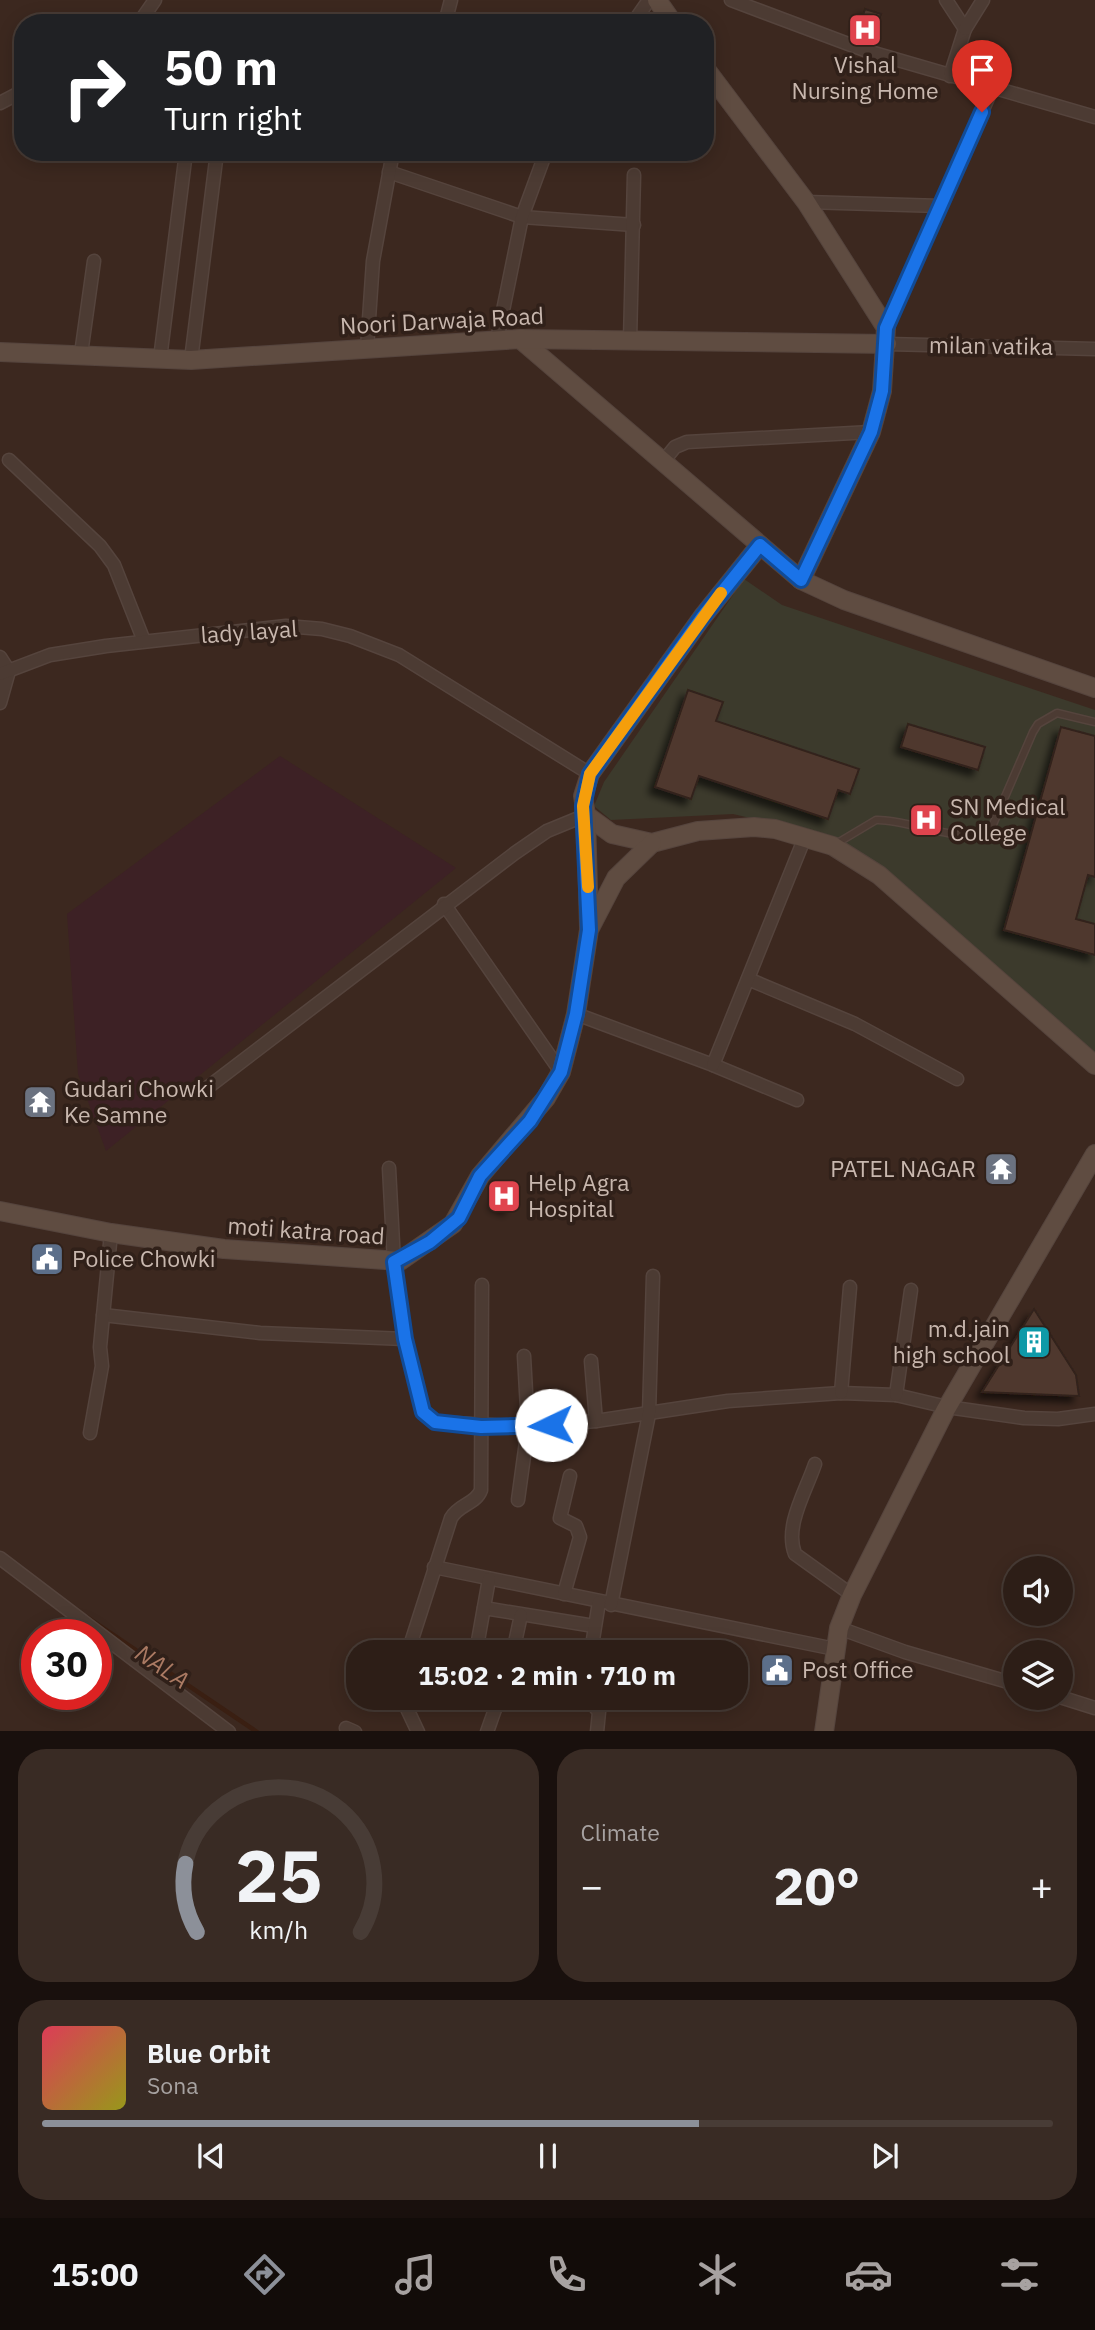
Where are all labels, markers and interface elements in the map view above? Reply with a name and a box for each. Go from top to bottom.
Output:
hospital icon: Vishal Nursing Home [846,11,884,49]
text: 50 m [164,35,278,98]
pin [952,40,1012,112]
icon: right [49,42,140,133]
place label: Vishal Nursing Home [791,49,939,105]
icon: arrive [963,51,1001,89]
text: Turn right [164,97,302,139]
street label: Noori Darwaja Road [339,300,545,340]
street label: milan vatika [929,329,1053,361]
street label: lady layal [200,613,298,649]
place label: SN Medical College [950,791,1066,847]
hospital icon: SN Medical College [907,801,945,839]
place label: Gudari Chowki Ke Samne [64,1073,214,1129]
temple icon: Gudari Chowki Ke Samne [21,1083,59,1121]
temple icon: PATEL NAGAR [982,1150,1020,1188]
place label: PATEL NAGAR [830,1153,976,1183]
place label: Help Agra Hospital [528,1167,629,1223]
hospital icon: Help Agra Hospital [485,1177,523,1215]
street label: moti katra road [226,1210,386,1250]
public building icon: Police Chowki [28,1240,66,1278]
place label: Police Chowki [72,1243,216,1273]
place label: m.d.jain high school [893,1313,1010,1369]
building icon: m.d.jain high school [1015,1323,1053,1361]
position arrow [514,1388,588,1462]
map controls [1003,1556,1073,1710]
button: sound [1003,1556,1073,1626]
speed limit sign: 30 [21,1619,112,1710]
water label: NALA [129,1637,196,1696]
button: layers [1003,1640,1073,1710]
public building icon: Post Office [758,1651,796,1689]
place label: Post Office [802,1654,914,1684]
text: 15:02 · 2 min · 710 m [418,1658,676,1692]
text: Climate [581,1817,660,1847]
text: 25 [235,1827,322,1922]
text: 20° [773,1852,860,1919]
text: − [581,1861,603,1910]
text: + [1030,1861,1053,1910]
text: km/h [249,1912,308,1945]
text: Blue Orbit [147,2036,271,2070]
text: Sona [147,2070,199,2100]
icon: previous [192,2137,230,2175]
icon: pause [529,2137,567,2175]
icon: next [866,2137,904,2175]
icon: directions [240,2250,289,2299]
icon: music [391,2250,440,2299]
icon: phone [542,2250,591,2299]
icon: climate [693,2250,742,2299]
icon: car [844,2250,893,2299]
icon: filters [995,2250,1044,2299]
text: 15:00 [51,2253,138,2295]

